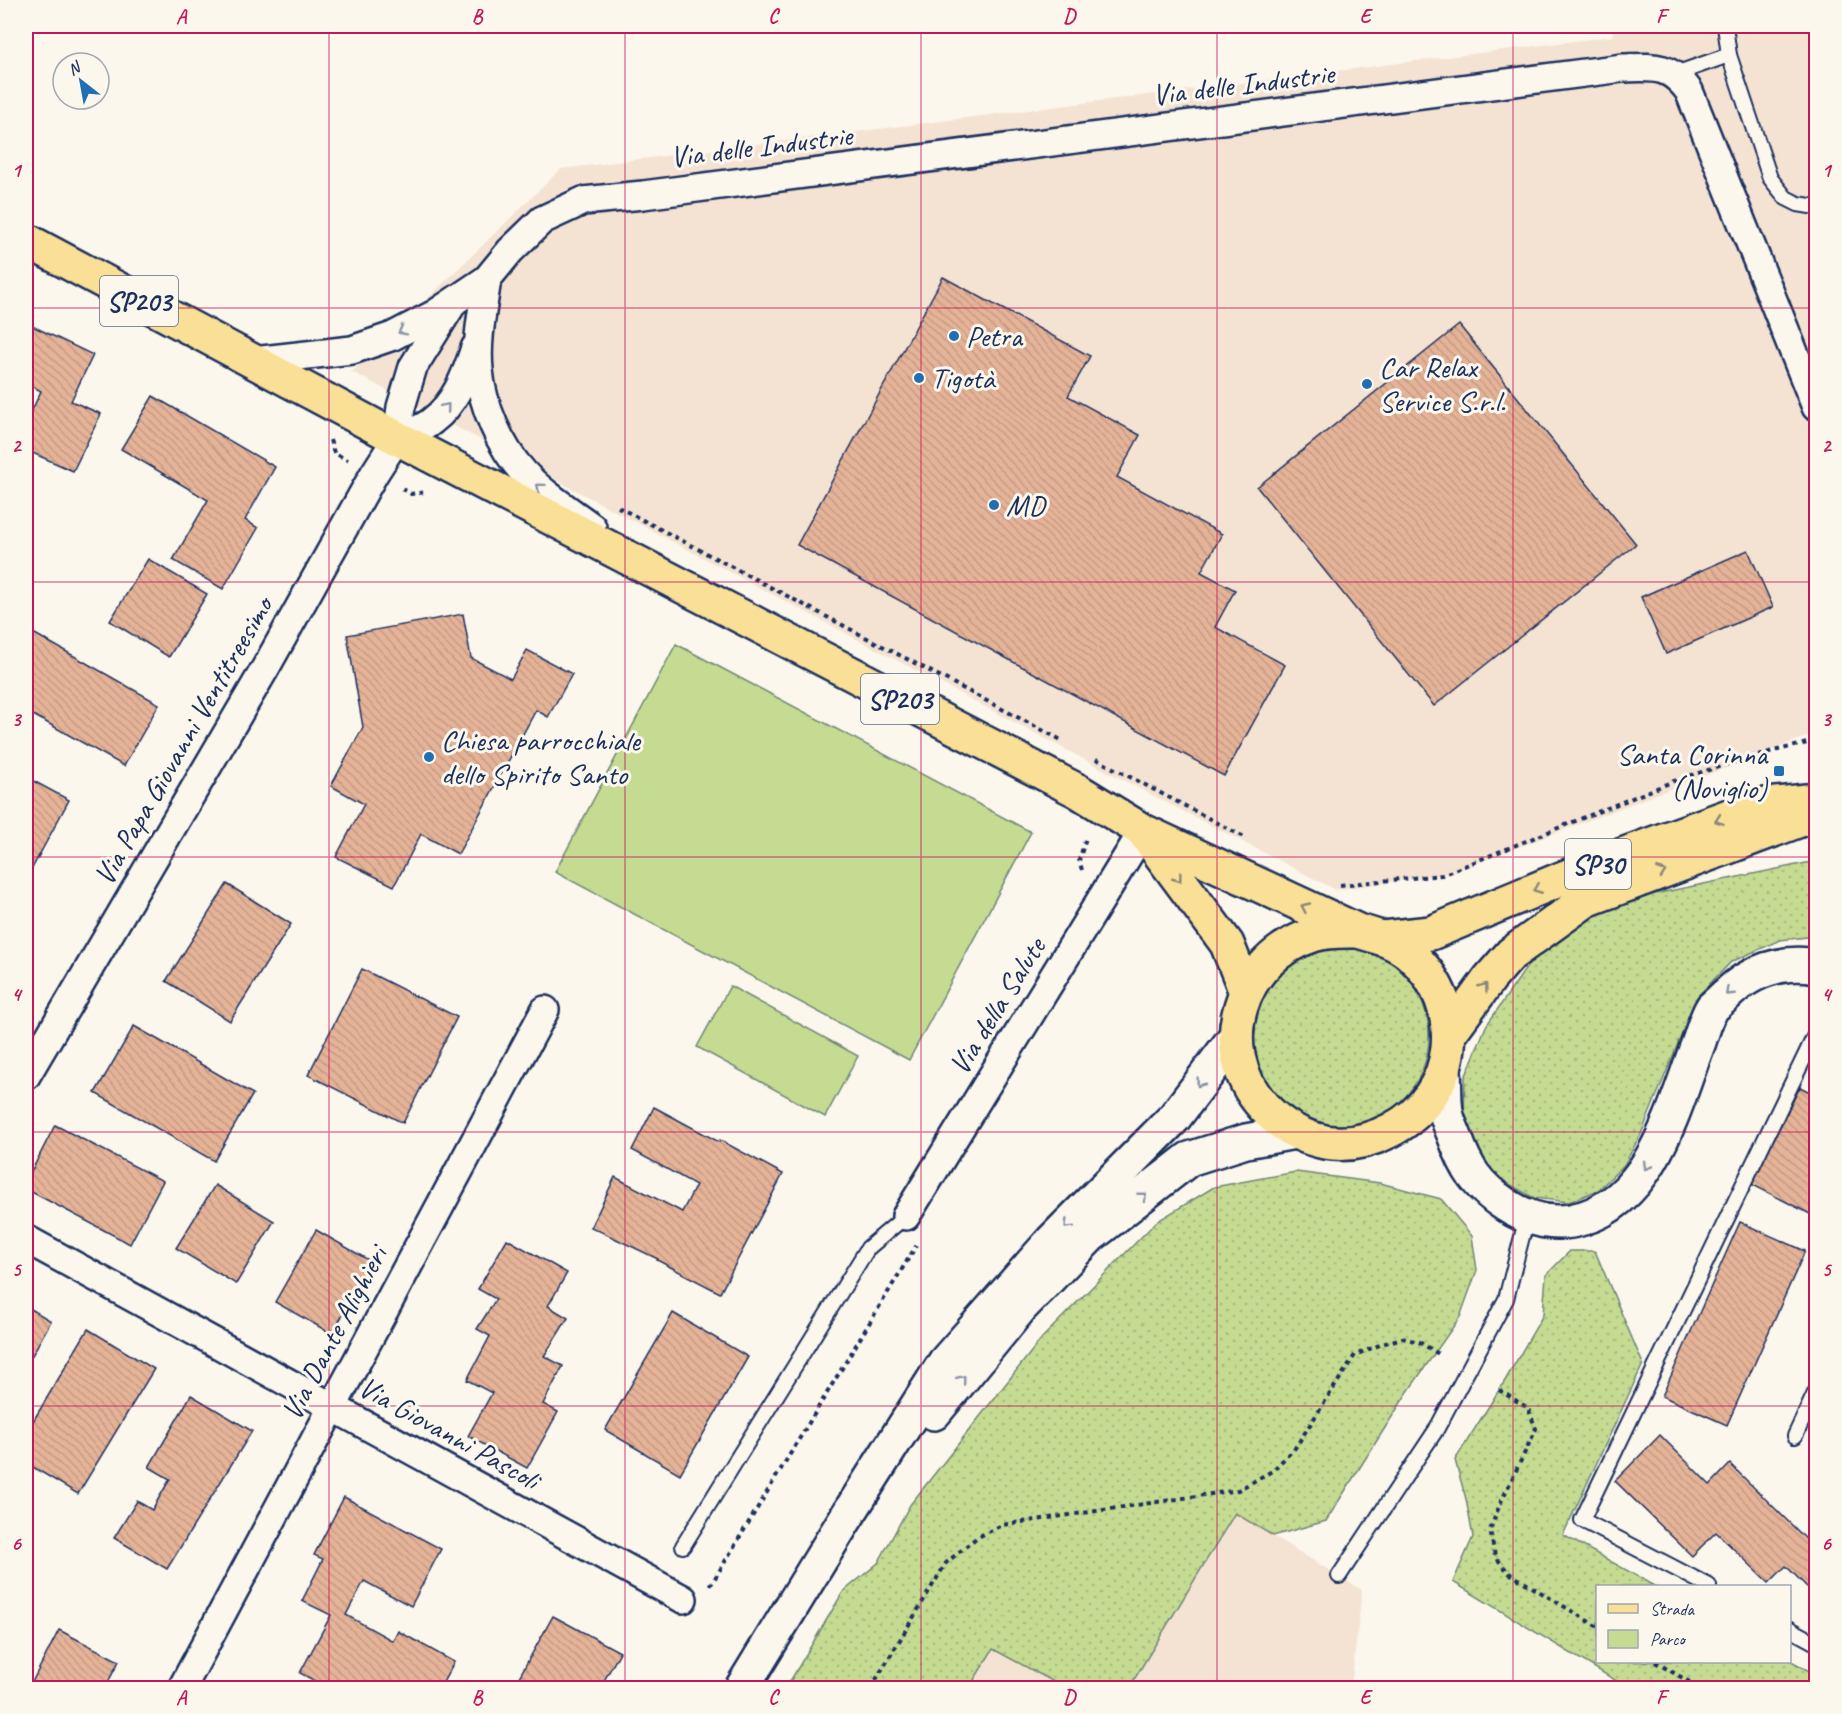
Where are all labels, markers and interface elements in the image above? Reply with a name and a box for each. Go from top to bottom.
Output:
text: A [176,4,188,29]
text: B [472,4,484,29]
text: C [768,4,780,29]
text: D [1063,4,1077,29]
text: E [1360,4,1374,29]
text: F [1656,4,1670,29]
north arrow [51,51,111,111]
street label: Via delle Industrie [1150,54,1338,114]
text: N [64,56,86,80]
street label: Via delle Industrie [668,116,856,176]
text: 1 [12,158,23,183]
text: 1 [1822,158,1833,183]
road number: SP203 [100,276,178,326]
place label: Petra [966,317,1024,355]
one-way arrow [398,324,408,335]
marker: Petra [947,329,961,343]
place label: Car Relax Service S.r.l. [1379,348,1506,420]
place label: Tigotà [931,359,997,397]
marker: Tigotà [912,371,926,385]
marker: Car Relax Service S.r.l. [1360,377,1374,391]
one-way arrow [438,403,449,414]
text: 2 [12,433,23,458]
text: 2 [1822,433,1833,458]
one-way arrow [536,483,547,494]
place label: MD [1006,486,1048,524]
marker: MD [987,498,1001,512]
street label: Via Papa Giovanni Ventitreesimo [85,587,283,892]
road number: SP203 [861,674,939,724]
text: 3 [12,707,23,732]
text: 3 [1822,707,1833,732]
place label: Chiesa parrocchiale dello Spirito Santo [441,721,642,793]
place label: Santa Corinna (Noviglio) [1616,735,1769,807]
marker: Chiesa parrocchiale dello Spirito Santo [422,750,436,764]
marker: Santa Corinna (Noviglio) [1772,764,1786,778]
one-way arrow [1714,812,1725,825]
road number: SP30 [1565,839,1631,889]
one-way arrow [1656,867,1667,879]
one-way arrow [1171,871,1182,882]
one-way arrow [1532,882,1543,894]
one-way arrow [1300,902,1311,914]
street label: Via della Salute [940,929,1055,1081]
text: 4 [12,982,24,1007]
text: 4 [1822,982,1834,1007]
one-way arrow [1477,983,1488,994]
one-way arrow [1726,985,1736,996]
one-way arrow [1197,1076,1208,1087]
one-way arrow [1642,1160,1654,1170]
one-way arrow [1136,1192,1147,1203]
one-way arrow [1064,1218,1075,1229]
street label: Via Dante Alighieri [272,1237,397,1426]
text: 5 [12,1257,23,1282]
text: 5 [1822,1257,1833,1282]
street label: Via Giovanni Pascoli [352,1368,549,1500]
one-way arrow [955,1375,966,1386]
text: 6 [11,1531,22,1556]
text: 6 [1821,1531,1832,1556]
legend [1596,1585,1791,1663]
text: Strada [1650,1598,1695,1620]
text: Parco [1650,1628,1686,1650]
text: A [176,1685,188,1710]
text: B [472,1685,484,1710]
text: C [768,1685,780,1710]
text: D [1063,1685,1077,1710]
text: E [1360,1685,1374,1710]
text: F [1656,1685,1670,1710]

